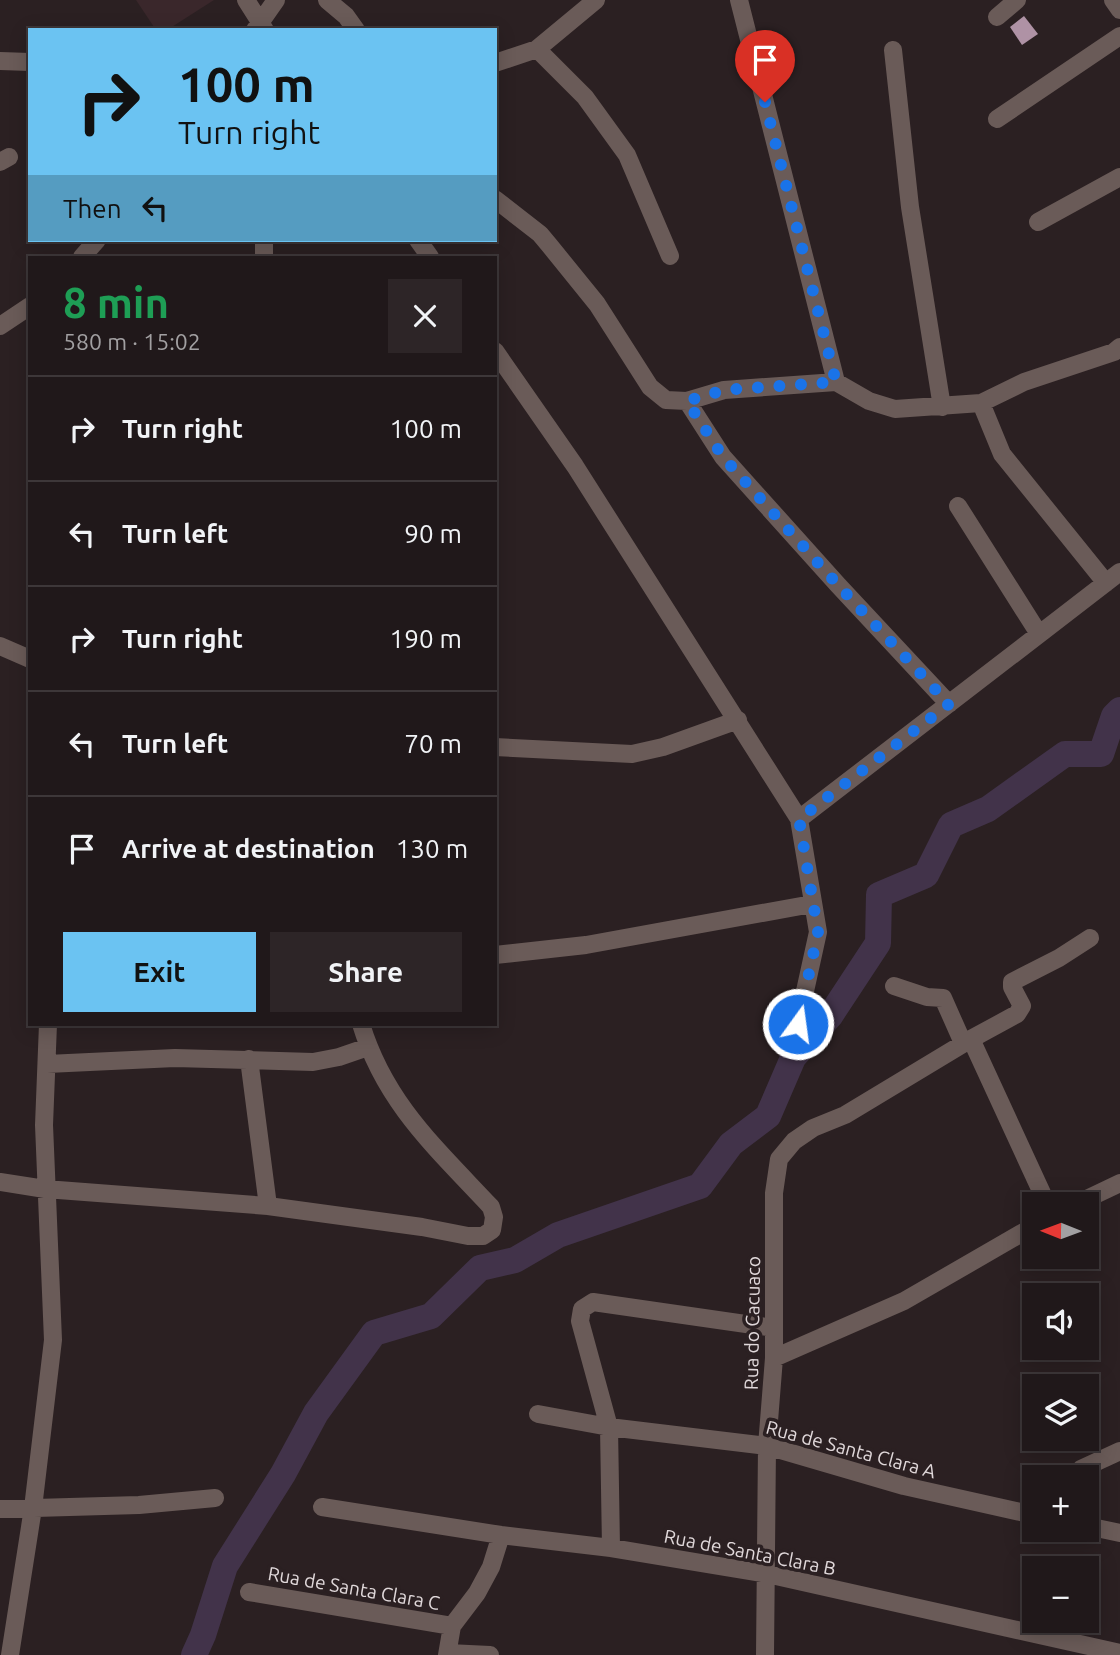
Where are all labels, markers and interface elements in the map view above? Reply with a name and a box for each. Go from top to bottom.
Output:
pin [735,30,795,102]
icon: arrive [746,41,784,79]
icon: right [63,56,154,147]
text: 100 m [178,56,315,111]
text: Turn right [178,114,320,150]
icon: left [136,189,174,227]
text: Then [63,194,122,223]
text: 8 min [63,279,169,326]
button: close [388,279,462,353]
text: 580 m · 15:02 [63,329,201,354]
icon: right [63,410,101,448]
text: Turn right [122,414,243,443]
text: 100 m [390,414,462,443]
icon: left [63,515,101,553]
text: Turn left [122,519,228,548]
text: 90 m [404,519,462,548]
icon: right [63,620,101,658]
text: Turn right [122,624,243,653]
text: 190 m [390,624,462,653]
icon: left [63,725,101,763]
text: Turn left [122,729,228,758]
text: 70 m [404,729,462,758]
icon: arrive [63,830,101,868]
text: Arrive at destination [122,834,375,863]
text: 130 m [396,834,468,863]
button: Exit [63,932,256,1012]
button: Share [270,932,462,1012]
position arrow [761,987,835,1061]
north arrow [1022,1192,1099,1269]
map controls [1022,1192,1099,1633]
street label: Rua do Cacuaco [740,1256,764,1390]
button: sound [1022,1283,1099,1360]
button: layers [1022,1374,1099,1451]
street label: Rua de Santa Clara A [764,1416,939,1482]
button: + [1022,1465,1099,1542]
street label: Rua de Santa Clara B [662,1525,838,1579]
button: − [1022,1556,1099,1633]
street label: Rua de Santa Clara C [266,1562,442,1614]

